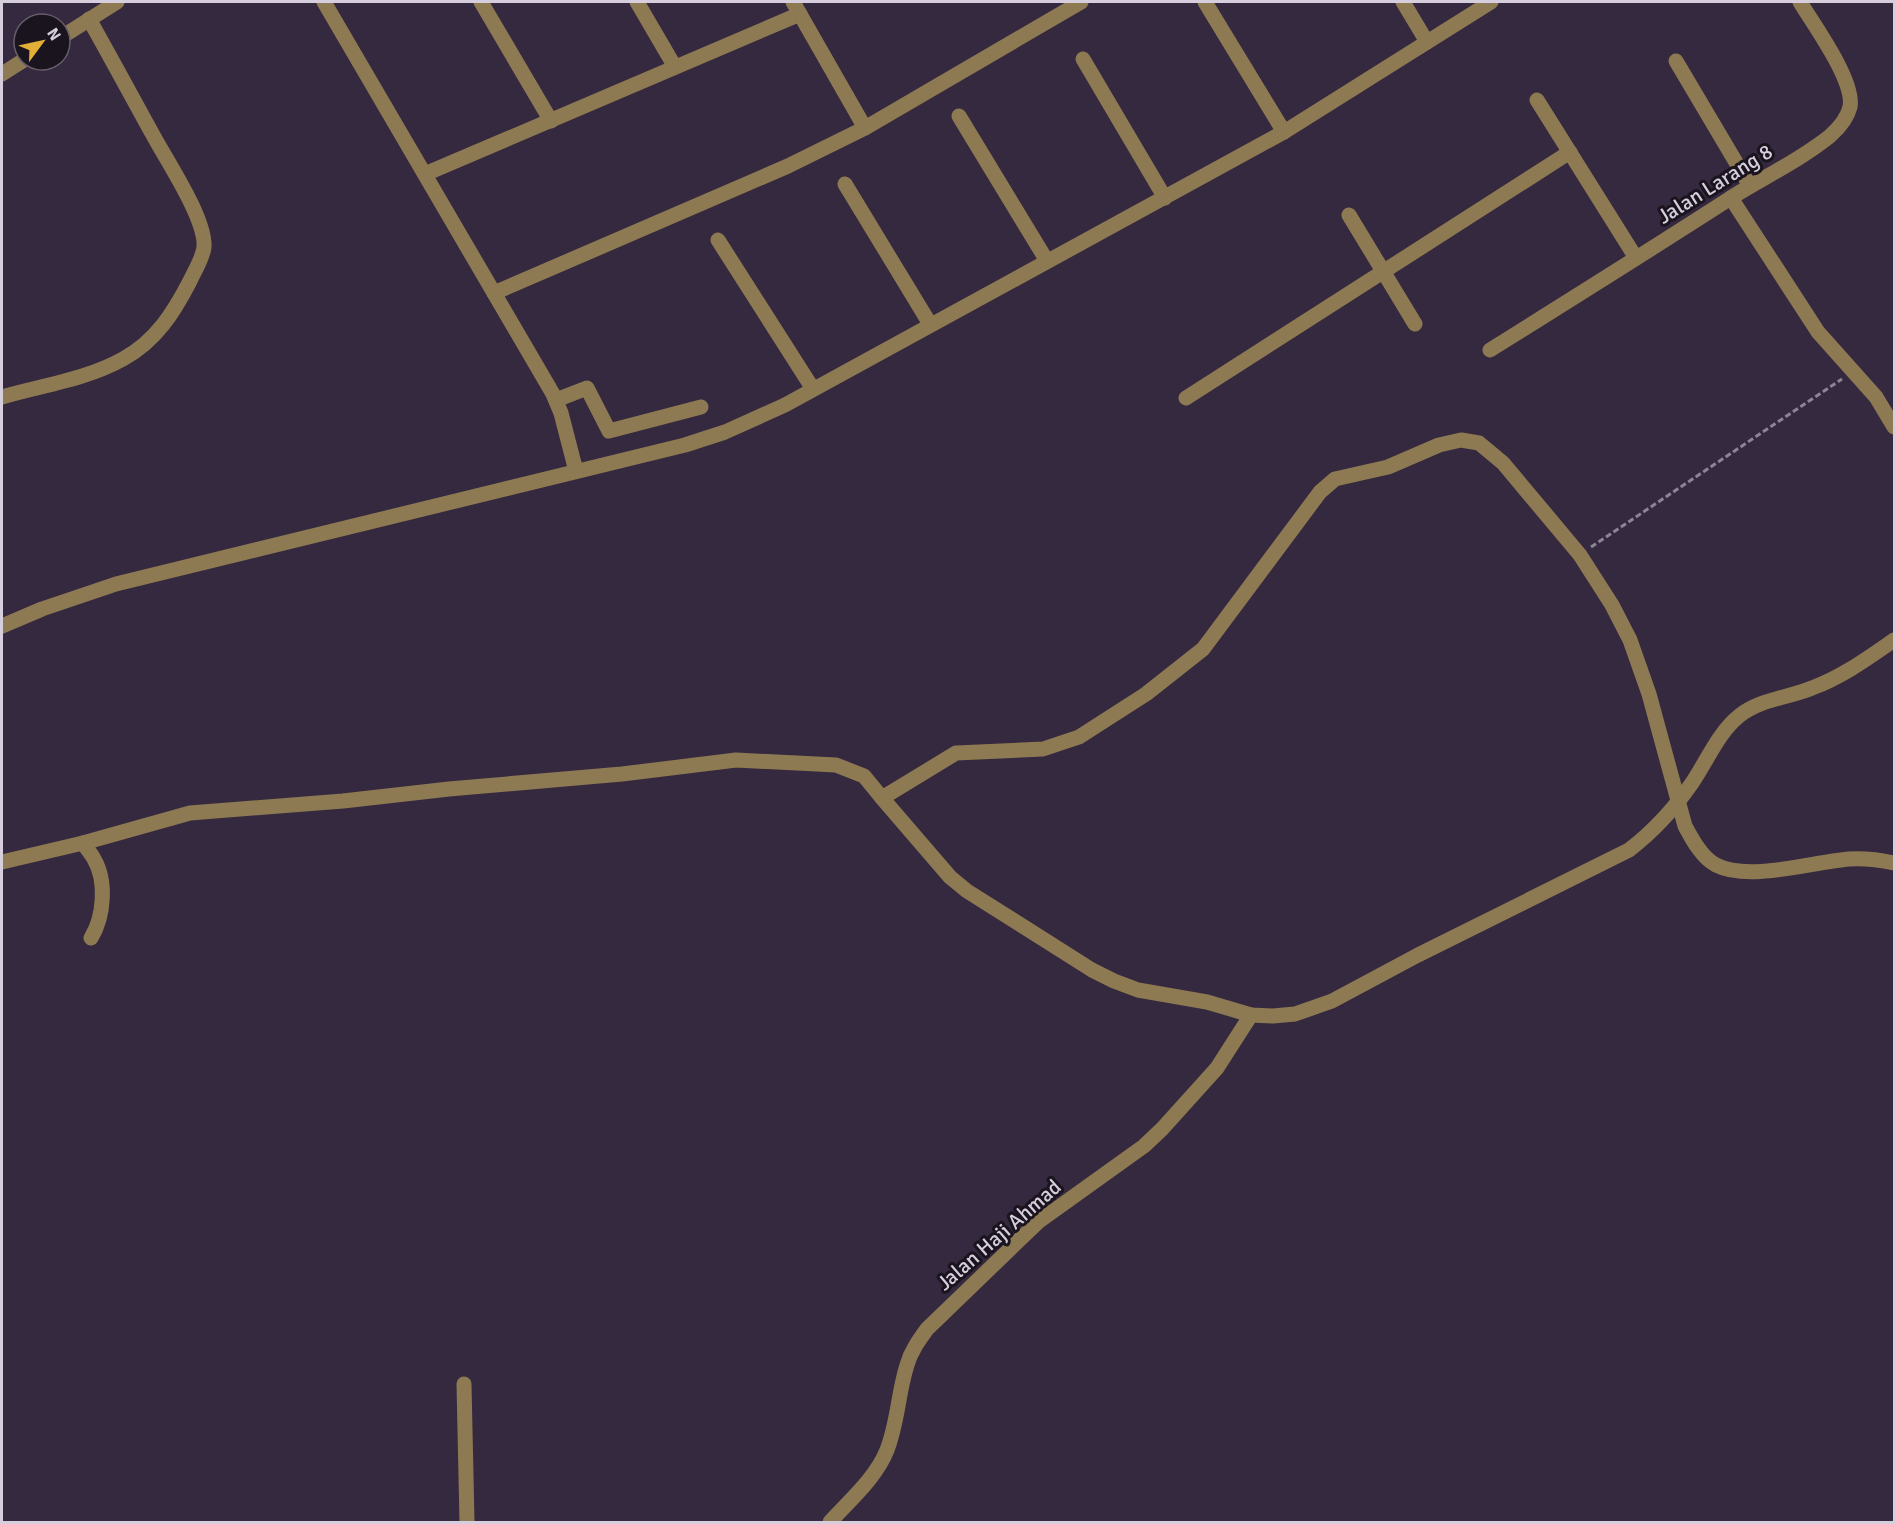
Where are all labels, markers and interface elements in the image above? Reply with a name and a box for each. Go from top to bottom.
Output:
north arrow [12,12,72,72]
text: N [42,24,65,44]
street label: Jalan Larang 8 [1653,138,1777,230]
street label: Jalan Haji Ahmad [932,1174,1066,1296]

